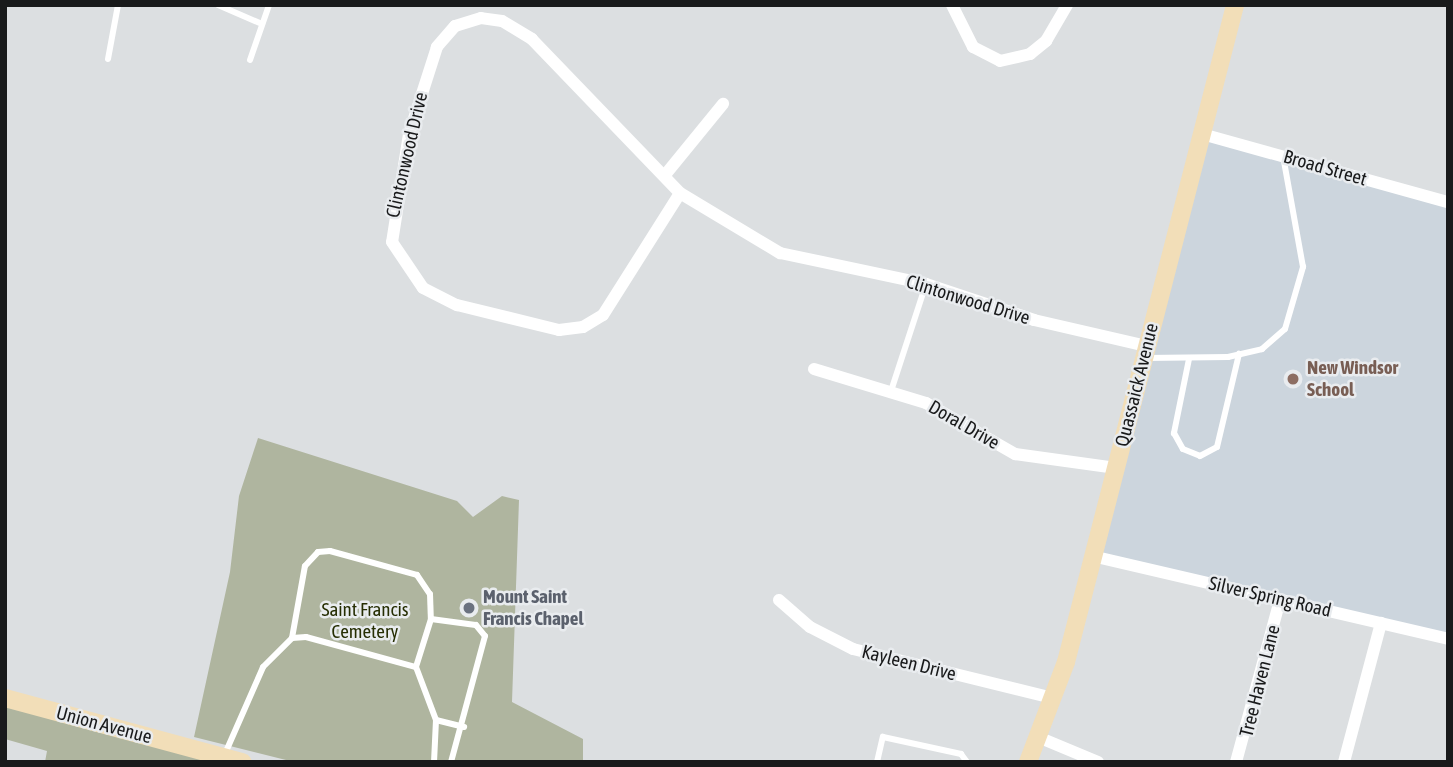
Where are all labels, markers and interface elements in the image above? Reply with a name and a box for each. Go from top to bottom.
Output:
street label: Clintonwood Drive [381,90,433,220]
street label: Broad Street [1281,145,1369,191]
street label: Clintonwood Drive [903,270,1033,330]
street label: Quassaick Avenue [1111,321,1163,449]
place label: New Windsor School [1307,357,1398,401]
marker: New Windsor School [1285,371,1301,387]
street label: Doral Drive [924,396,1004,454]
street label: Silver Spring Road [1207,572,1333,622]
place label: Mount Saint Francis Chapel [483,586,584,630]
park label: Saint Francis Cemetery [321,599,409,643]
marker: Mount Saint Francis Chapel [461,600,477,616]
street label: Tree Haven Lane [1235,623,1285,739]
street label: Kayleen Drive [860,640,958,686]
street label: Union Avenue [54,701,154,749]

